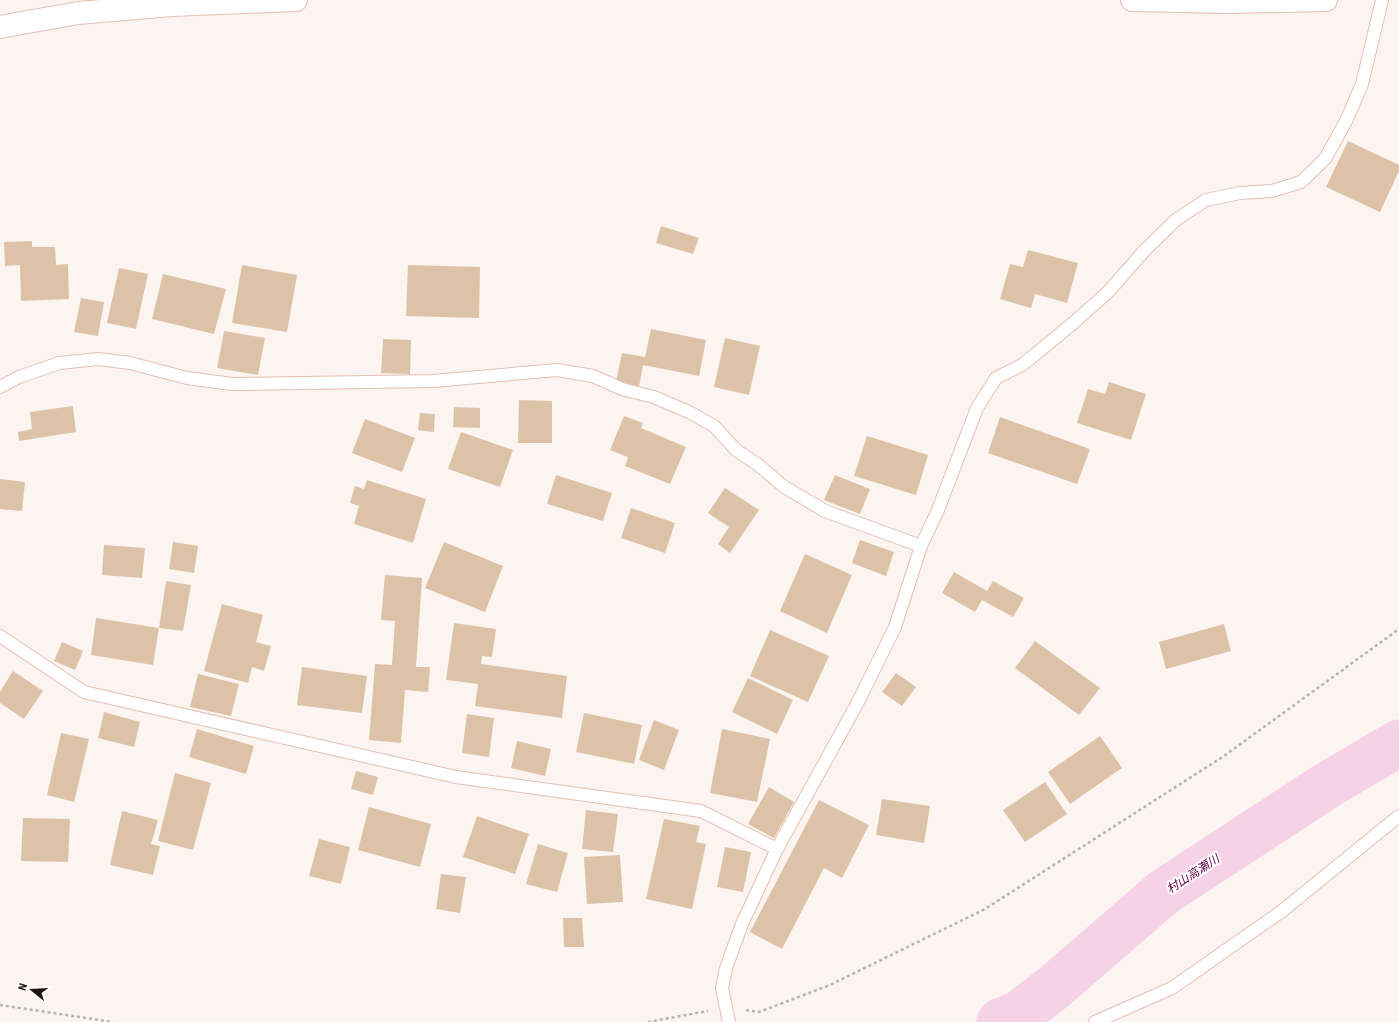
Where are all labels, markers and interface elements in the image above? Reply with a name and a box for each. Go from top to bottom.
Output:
water label: 村山高瀬川 [1164,851,1224,896]
north arrow [12,970,52,1010]
text: N [16,982,30,992]

